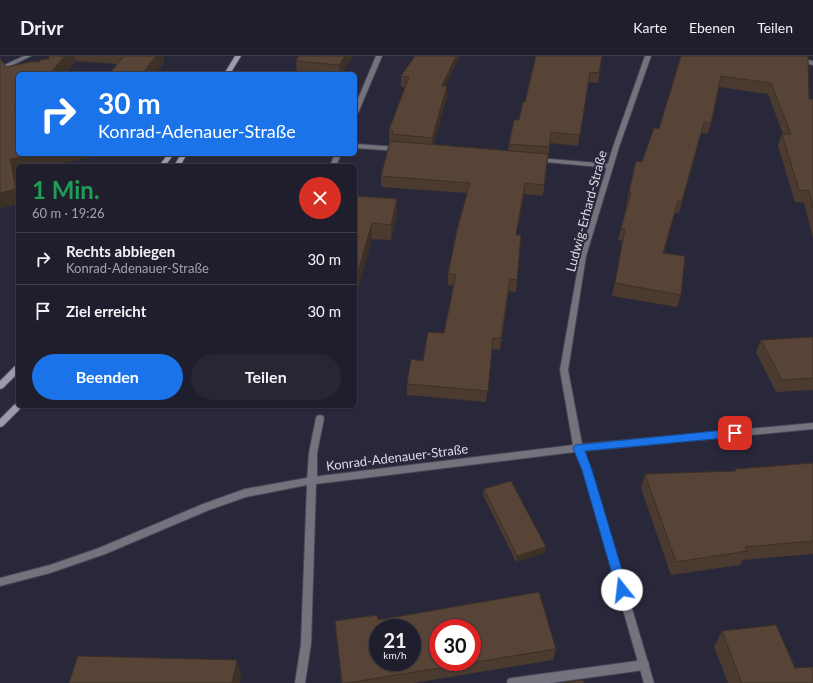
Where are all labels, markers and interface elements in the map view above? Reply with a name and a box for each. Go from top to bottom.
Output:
text: Drivr [20,16,63,39]
text: Karte [633,19,667,36]
text: Ebenen [689,19,735,36]
text: Teilen [757,19,793,36]
text: 30 m [98,86,161,120]
icon: right [32,88,84,140]
text: Konrad-Adenauer-Straße [98,120,296,142]
street label: Ludwig-Erhard-Straße [562,148,610,273]
text: 1 Min. [32,175,100,204]
button: close [299,177,341,219]
text: 60 m · 19:26 [32,205,105,221]
text: Rechts abbiegen [66,242,175,260]
icon: right [32,248,54,270]
text: 30 m [307,250,341,268]
text: Konrad-Adenauer-Straße [66,260,209,276]
icon: arrive [32,300,54,322]
text: Ziel erreicht [66,302,146,320]
text: 30 m [307,302,341,320]
button: Beenden [32,354,183,400]
button: Teilen [191,354,341,400]
pin [718,416,752,450]
icon: arrive [724,422,746,444]
street label: Konrad-Adenauer-Straße [325,440,469,474]
position arrow [601,569,643,611]
speed limit sign: 30 [429,619,481,671]
text: 21 [383,628,407,652]
text: km/h [383,649,407,661]

